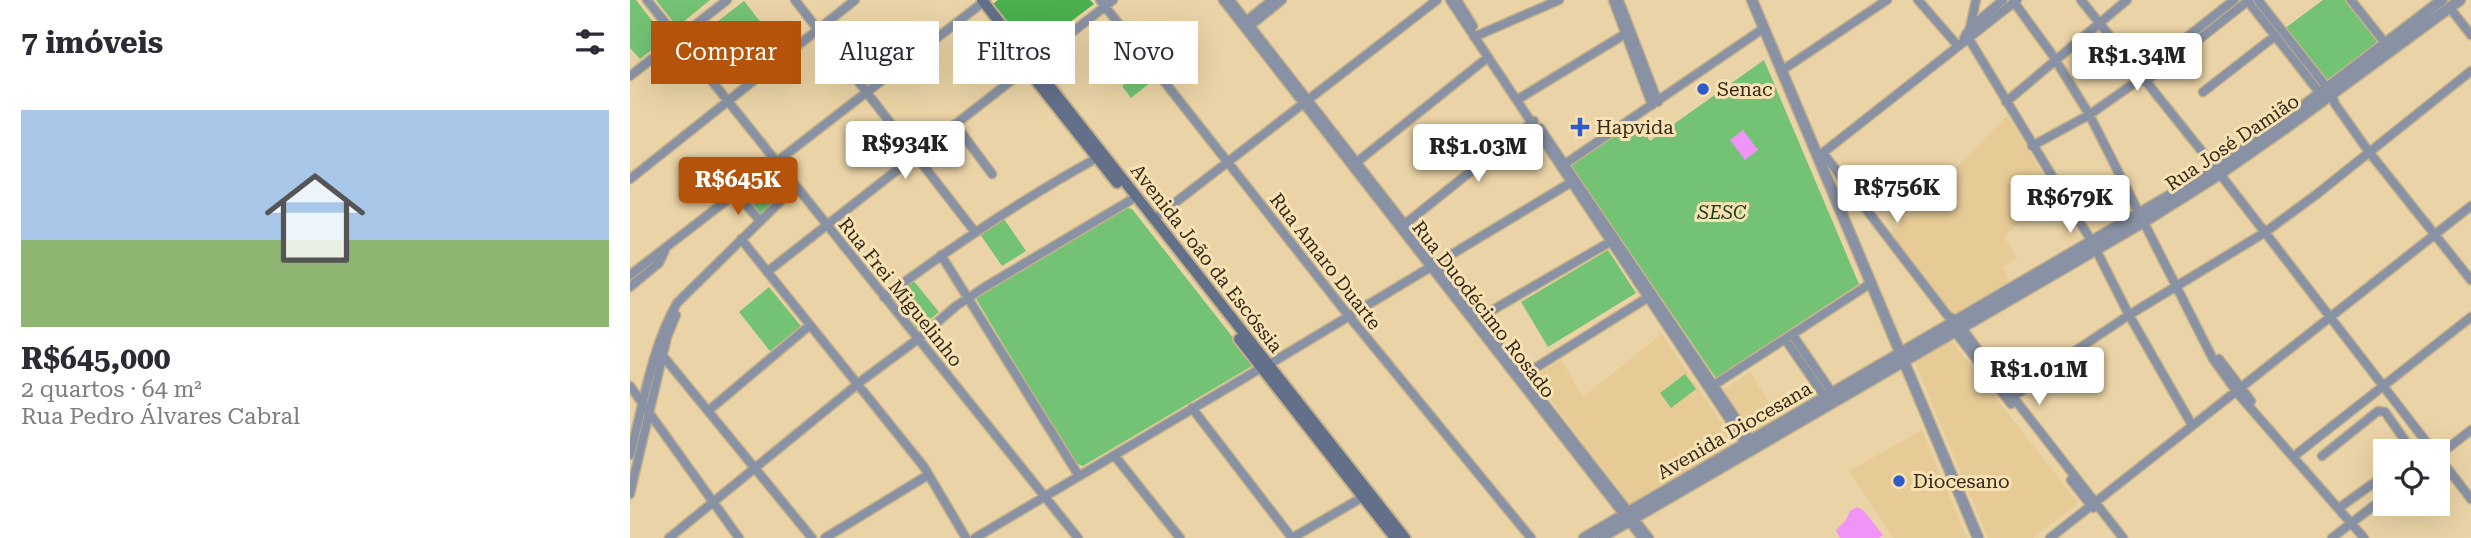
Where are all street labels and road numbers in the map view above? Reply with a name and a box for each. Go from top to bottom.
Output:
street label: Rua José Damião [2161,89,2303,196]
street label: Avenida João da Escóssia [1126,159,1288,358]
street label: Rua Amaro Duarte [1265,188,1386,334]
street label: Rua Frei Miguelinho [834,213,968,371]
street label: Rua Duodécimo Rosado [1407,216,1560,403]
street label: Avenida Diocesana [1653,376,1816,484]

